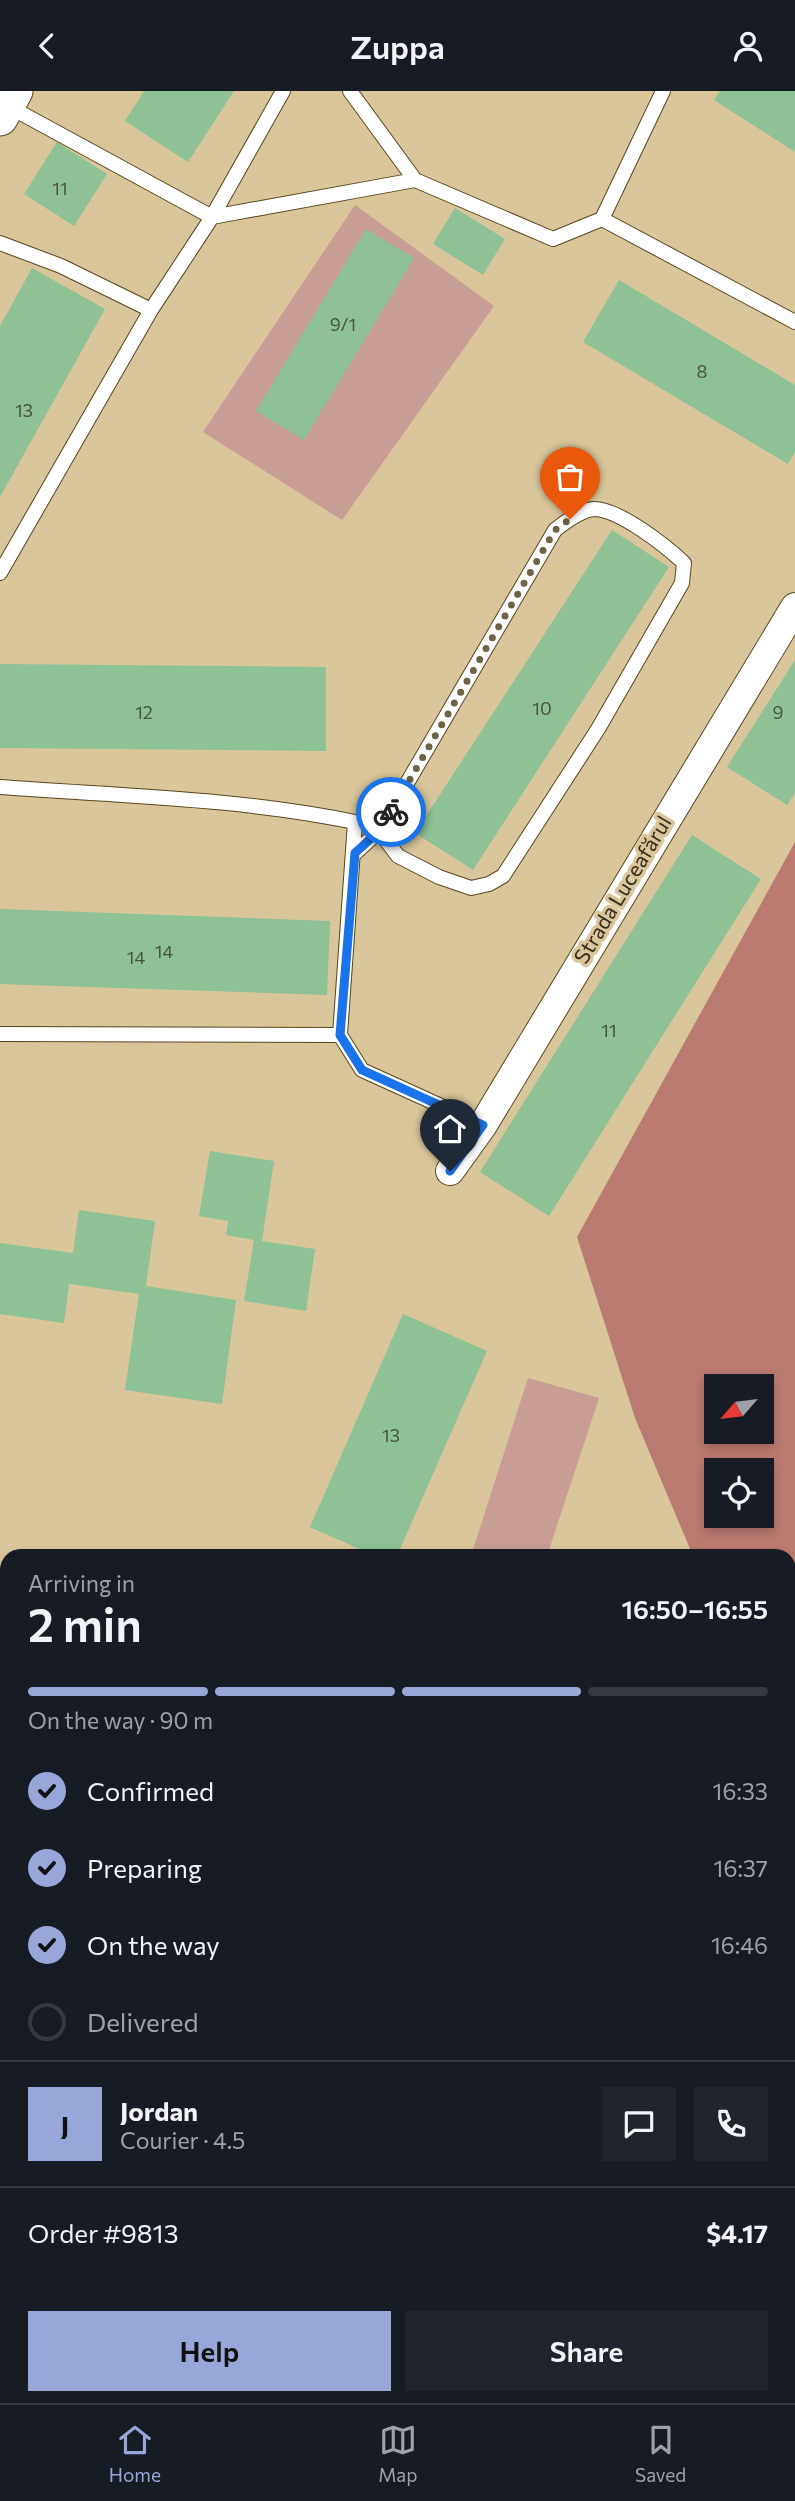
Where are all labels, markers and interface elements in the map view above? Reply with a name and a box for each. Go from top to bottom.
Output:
text: Zuppa [350,26,445,66]
icon: back [28,27,66,65]
icon: person [729,27,767,65]
house number: 11 [52,177,68,199]
house number: 9/1 [330,313,356,335]
house number: 8 [697,360,708,382]
house number: 13 [15,399,33,421]
pin [540,447,600,519]
icon: bag [551,458,589,496]
house number: 10 [532,697,552,719]
house number: 12 [135,701,153,723]
house number: 9 [773,701,783,723]
courier [356,777,426,847]
icon: bike [372,793,410,831]
street label: Strada Luceafărul [568,811,676,968]
house number: 14 [155,940,173,962]
house number: 14 [127,946,145,968]
house number: 11 [601,1019,617,1041]
pin [420,1099,480,1171]
icon: home [431,1110,469,1148]
north arrow [704,1374,774,1444]
map controls [704,1374,774,1528]
house number: 13 [382,1424,400,1446]
button: locate [704,1458,774,1528]
text: Arriving in [28,1569,135,1597]
text: 16:50–16:55 [622,1593,768,1624]
text: 2 min [28,1595,142,1651]
text: On the way · 90 m [28,1706,213,1734]
icon: check [28,1772,66,1810]
text: Confirmed [87,1775,214,1806]
text: 16:33 [713,1777,768,1805]
icon: check [28,1849,66,1887]
text: Preparing [87,1852,202,1883]
text: 16:37 [714,1854,768,1882]
icon: check [28,1926,66,1964]
text: On the way [87,1929,220,1960]
text: 16:46 [711,1931,768,1959]
text: Delivered [87,2006,198,2037]
button: chat [602,2087,676,2161]
button: phone [694,2087,768,2161]
text: Jordan [120,2095,198,2126]
text: J [61,2109,69,2140]
text: Courier · 4.5 [120,2126,245,2154]
text: Order #9813 [28,2217,179,2248]
text: $4.17 [706,2217,768,2248]
button: Help [28,2311,391,2391]
button: Share [405,2311,768,2391]
tab: Home [109,2421,161,2486]
tab: Map [378,2421,418,2486]
tab: Saved [635,2421,686,2486]

